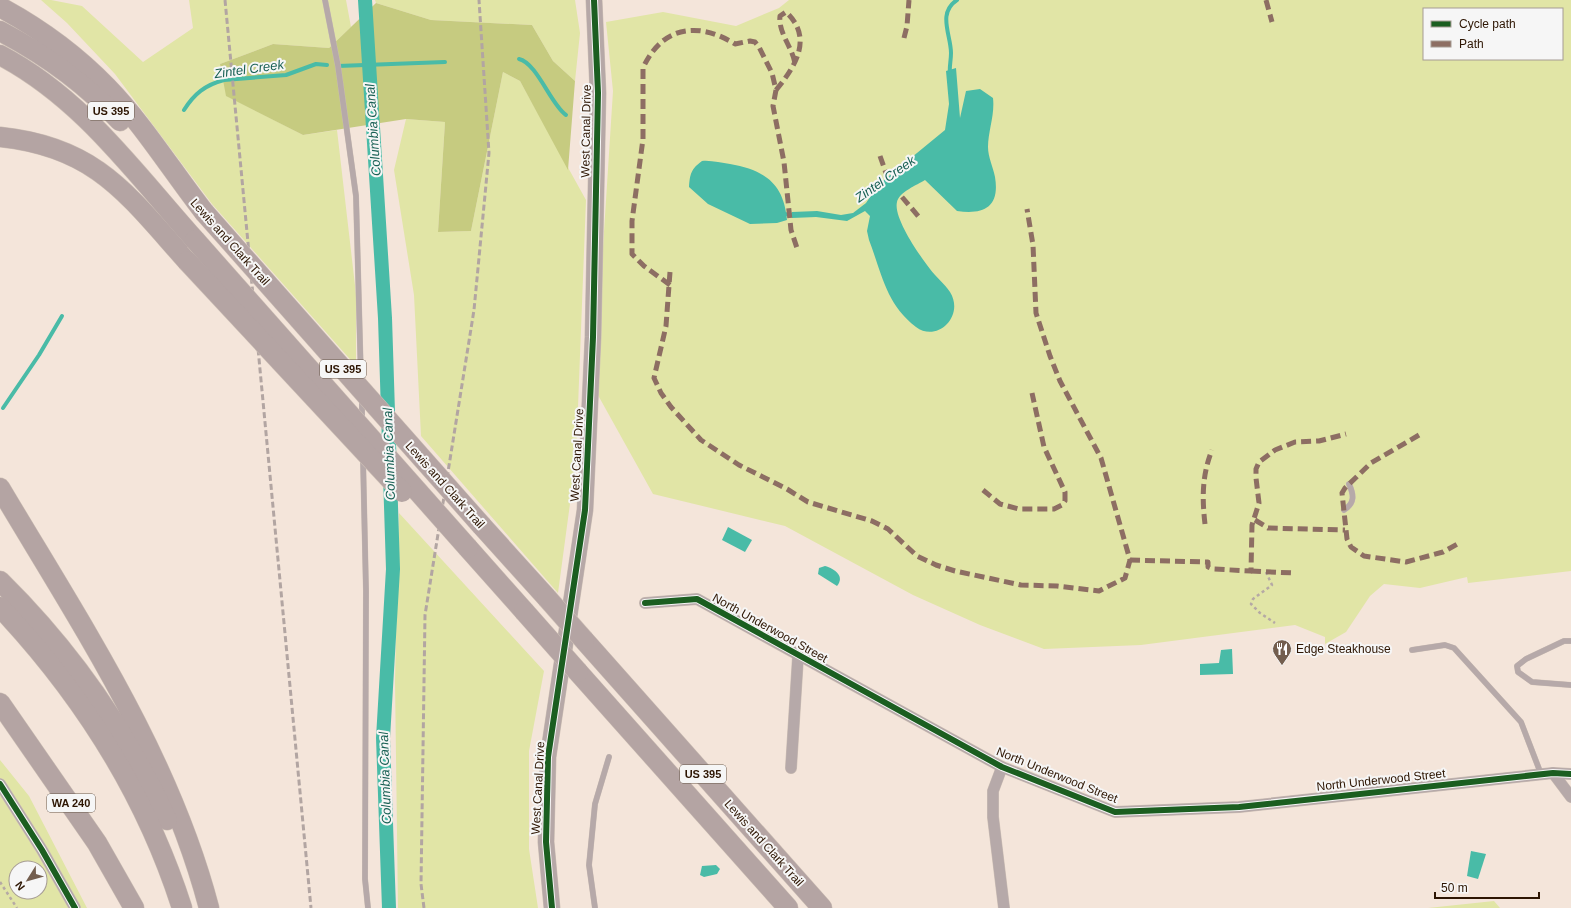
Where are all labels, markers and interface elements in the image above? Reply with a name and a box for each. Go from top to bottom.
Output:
legend [1423,8,1563,60]
text: Cycle path [1459,17,1516,31]
text: Path [1459,37,1484,51]
water label: Zintel Creek [212,56,286,81]
water label: Columbia Canal [362,82,384,177]
street label: West Canal Drive [578,84,594,178]
road number: US 395 [88,102,134,120]
water label: Zintel Creek [851,152,919,206]
street label: Lewis and Clark Trail [188,196,272,288]
road number: US 395 [320,360,366,378]
water label: Columbia Canal [380,406,398,500]
street label: West Canal Drive [568,408,586,502]
street label: Lewis and Clark Trail [403,439,487,531]
street label: North Underwood Street [710,591,831,666]
restaurant icon: Edge Steakhouse [1271,638,1293,666]
place label: Edge Steakhouse [1296,642,1391,656]
water label: Columbia Canal [376,730,394,824]
street label: West Canal Drive [529,741,547,835]
street label: North Underwood Street [994,744,1120,806]
road number: US 395 [680,765,726,783]
street label: North Underwood Street [1316,766,1447,794]
road number: WA 240 [47,794,95,812]
street label: Lewis and Clark Trail [722,797,806,889]
north arrow [8,860,48,900]
scale bar [1435,874,1539,900]
text: N [13,879,27,893]
text: 50 m [1441,881,1468,895]

